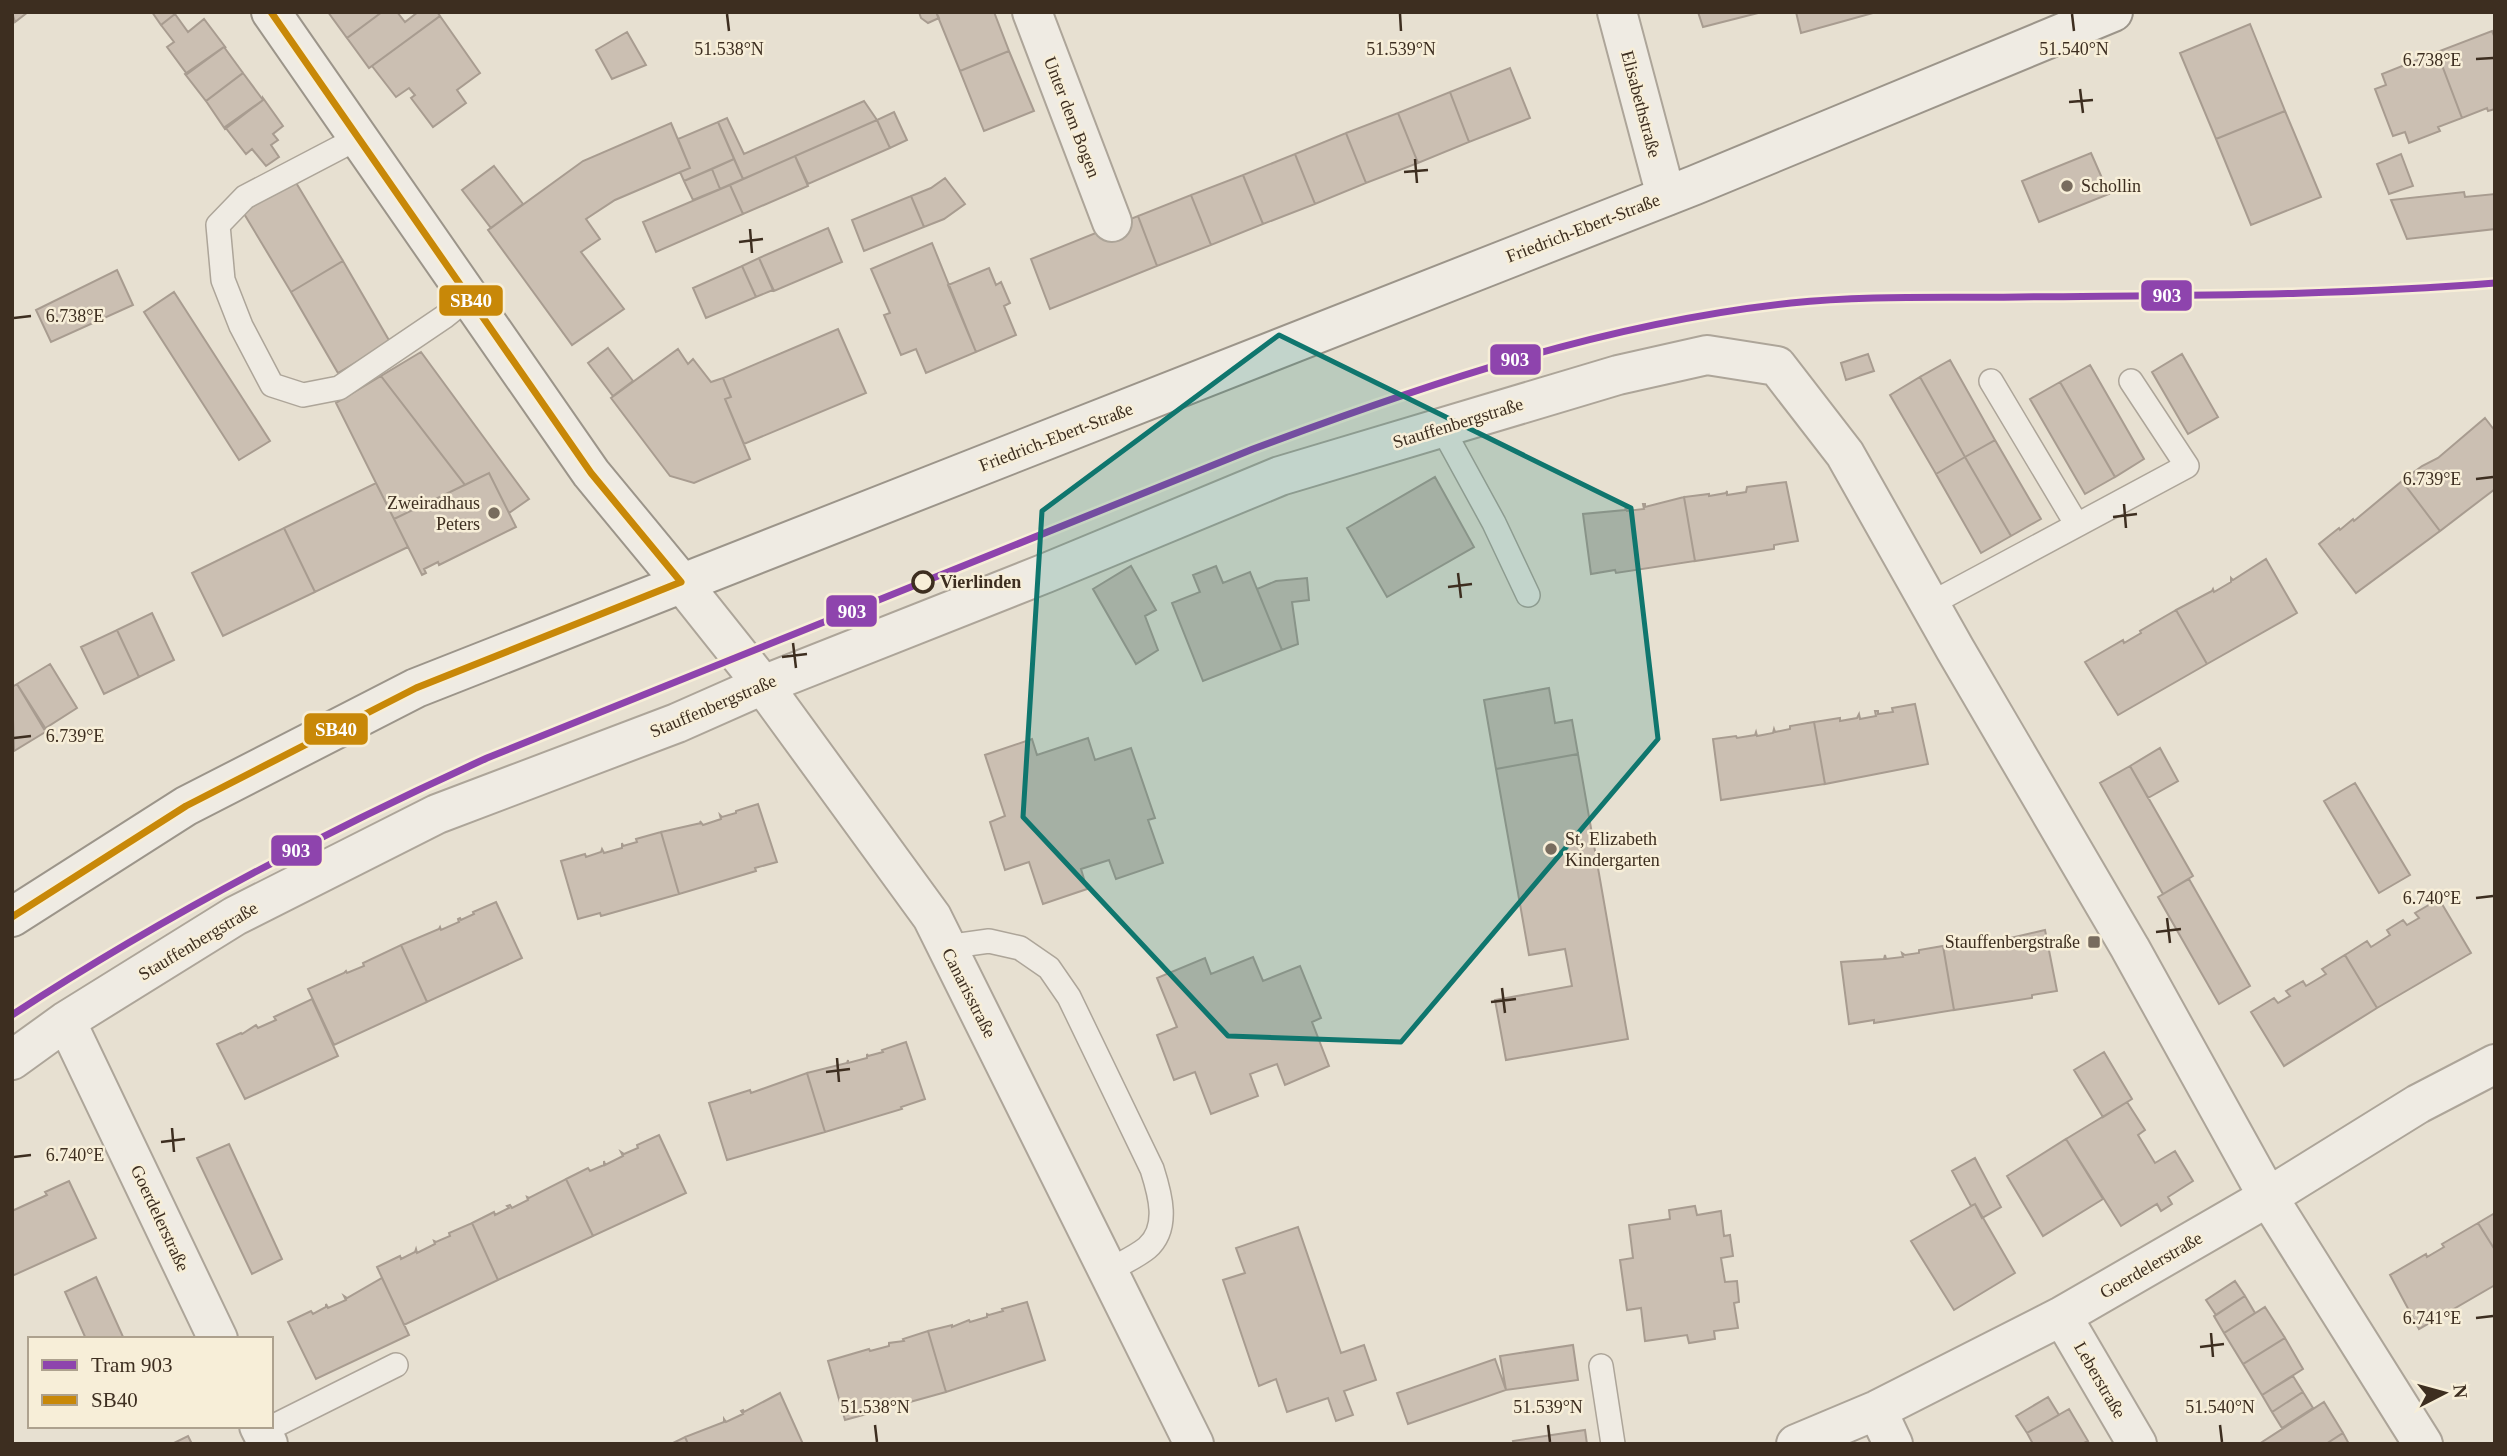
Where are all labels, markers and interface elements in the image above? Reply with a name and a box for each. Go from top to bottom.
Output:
text: 51.538°N [694,39,764,59]
text: 51.539°N [1366,39,1436,59]
text: 51.540°N [2039,39,2109,59]
street label: Elisabethstraße [1617,48,1665,160]
text: 6.738°E [2403,50,2461,70]
street label: Unter dem Bogen [1040,54,1104,180]
place label: Schollin [2081,176,2141,196]
marker: Schollin [2059,178,2075,194]
street label: Friedrich-Ebert-Straße [1503,189,1663,267]
line badge: 903 [2140,279,2193,312]
line badge: SB40 [438,284,504,317]
text: 903 [2153,285,2181,306]
text: SB40 [450,290,492,311]
text: 6.738°E [46,306,104,326]
line badge: 903 [1489,343,1542,376]
text: 903 [1501,349,1529,370]
street label: Stauffenbergstraße [1390,394,1526,452]
street label: Friedrich-Ebert-Straße [976,398,1136,476]
text: 6.739°E [2403,469,2461,489]
place label: Zweiradhaus Peters [387,493,480,534]
marker: Zweiradhaus Peters [486,505,502,521]
marker: Vierlinden [912,571,934,593]
place label: Vierlinden [940,572,1021,592]
line badge: 903 [825,594,878,628]
text: 903 [838,601,866,622]
street label: Stauffenbergstraße [647,670,779,742]
line badge: SB40 [303,712,369,746]
text: SB40 [315,719,357,740]
text: 6.739°E [46,726,104,746]
place label: St, Elizabeth Kindergarten [1565,829,1660,870]
line badge: 903 [270,834,323,867]
text: 903 [282,840,310,861]
marker: St, Elizabeth Kindergarten [1543,841,1559,857]
text: 6.740°E [2403,888,2461,908]
street label: Stauffenbergstraße [135,898,261,984]
place label: Stauffenbergstraße [1945,932,2080,952]
marker: Stauffenbergstraße [2086,934,2102,950]
street label: Canarisstraße [938,945,1000,1041]
text: 6.740°E [46,1145,104,1165]
street label: Goerdelerstraße [127,1162,193,1274]
street label: Goerdelerstraße [2096,1228,2206,1302]
text: 6.741°E [2403,1308,2461,1328]
legend [28,1337,273,1428]
street label: Leberstraße [2070,1338,2130,1422]
text: Tram 903 [91,1353,173,1377]
north arrow [2409,1358,2479,1428]
text: N [2449,1383,2472,1399]
text: SB40 [91,1388,138,1412]
text: 51.538°N [840,1397,910,1417]
text: 51.539°N [1513,1397,1583,1417]
text: 51.540°N [2185,1397,2255,1417]

